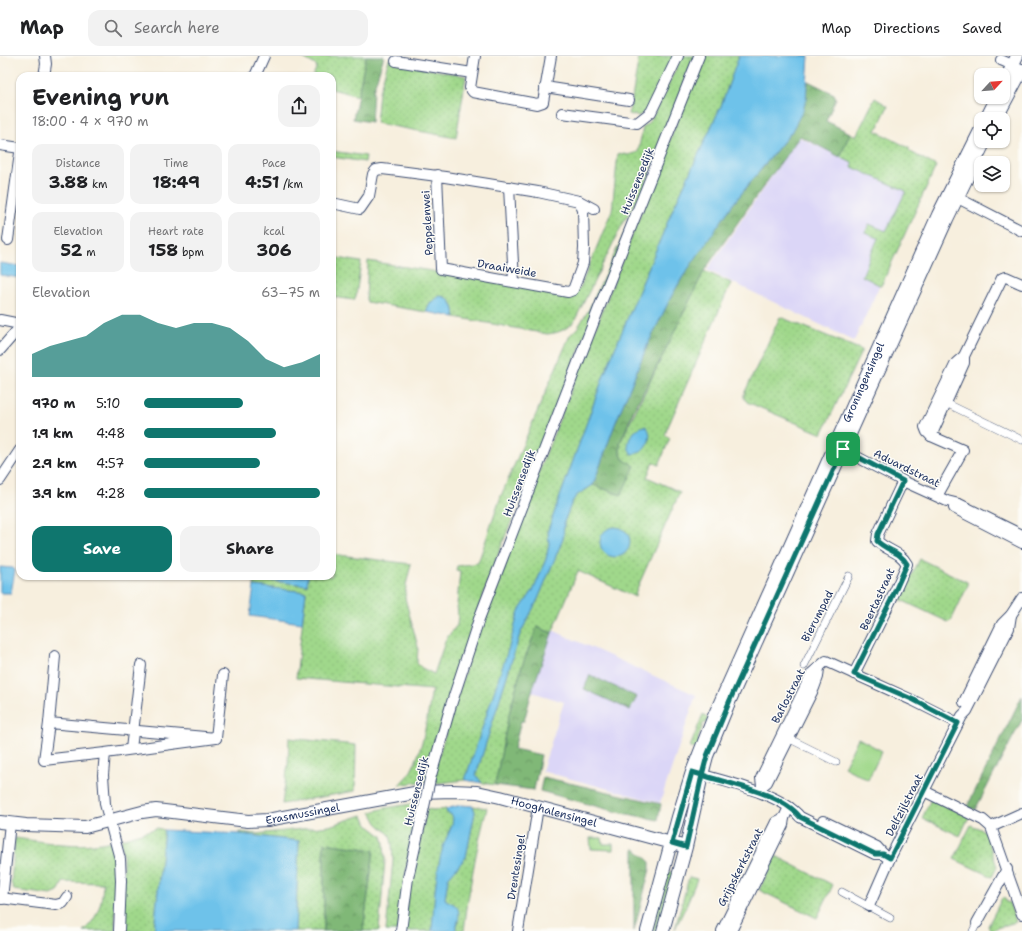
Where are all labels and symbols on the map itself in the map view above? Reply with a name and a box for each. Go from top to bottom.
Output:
north arrow [974,68,1010,104]
street label: Huissensedijk [617,145,658,217]
street label: Peppelenwei [418,190,437,256]
street label: Draaiweide [476,256,538,281]
street label: Groningensingel [839,339,888,425]
pin [826,432,860,466]
street label: Aduardstraat [871,446,943,491]
street label: Huissensedijk [500,447,539,519]
street label: Beertastraat [856,565,899,633]
street label: Bierumpad [798,588,837,645]
street label: Baflostraat [768,666,809,726]
street label: Huissensedijk [401,755,432,827]
street label: Delfzijlstraat [882,771,927,839]
street label: Hooghalensingel [509,793,599,831]
street label: Erasmussingel [264,800,341,828]
street label: Grijpskerkstraat [714,825,767,909]
street label: Drentesingel [504,833,529,901]

